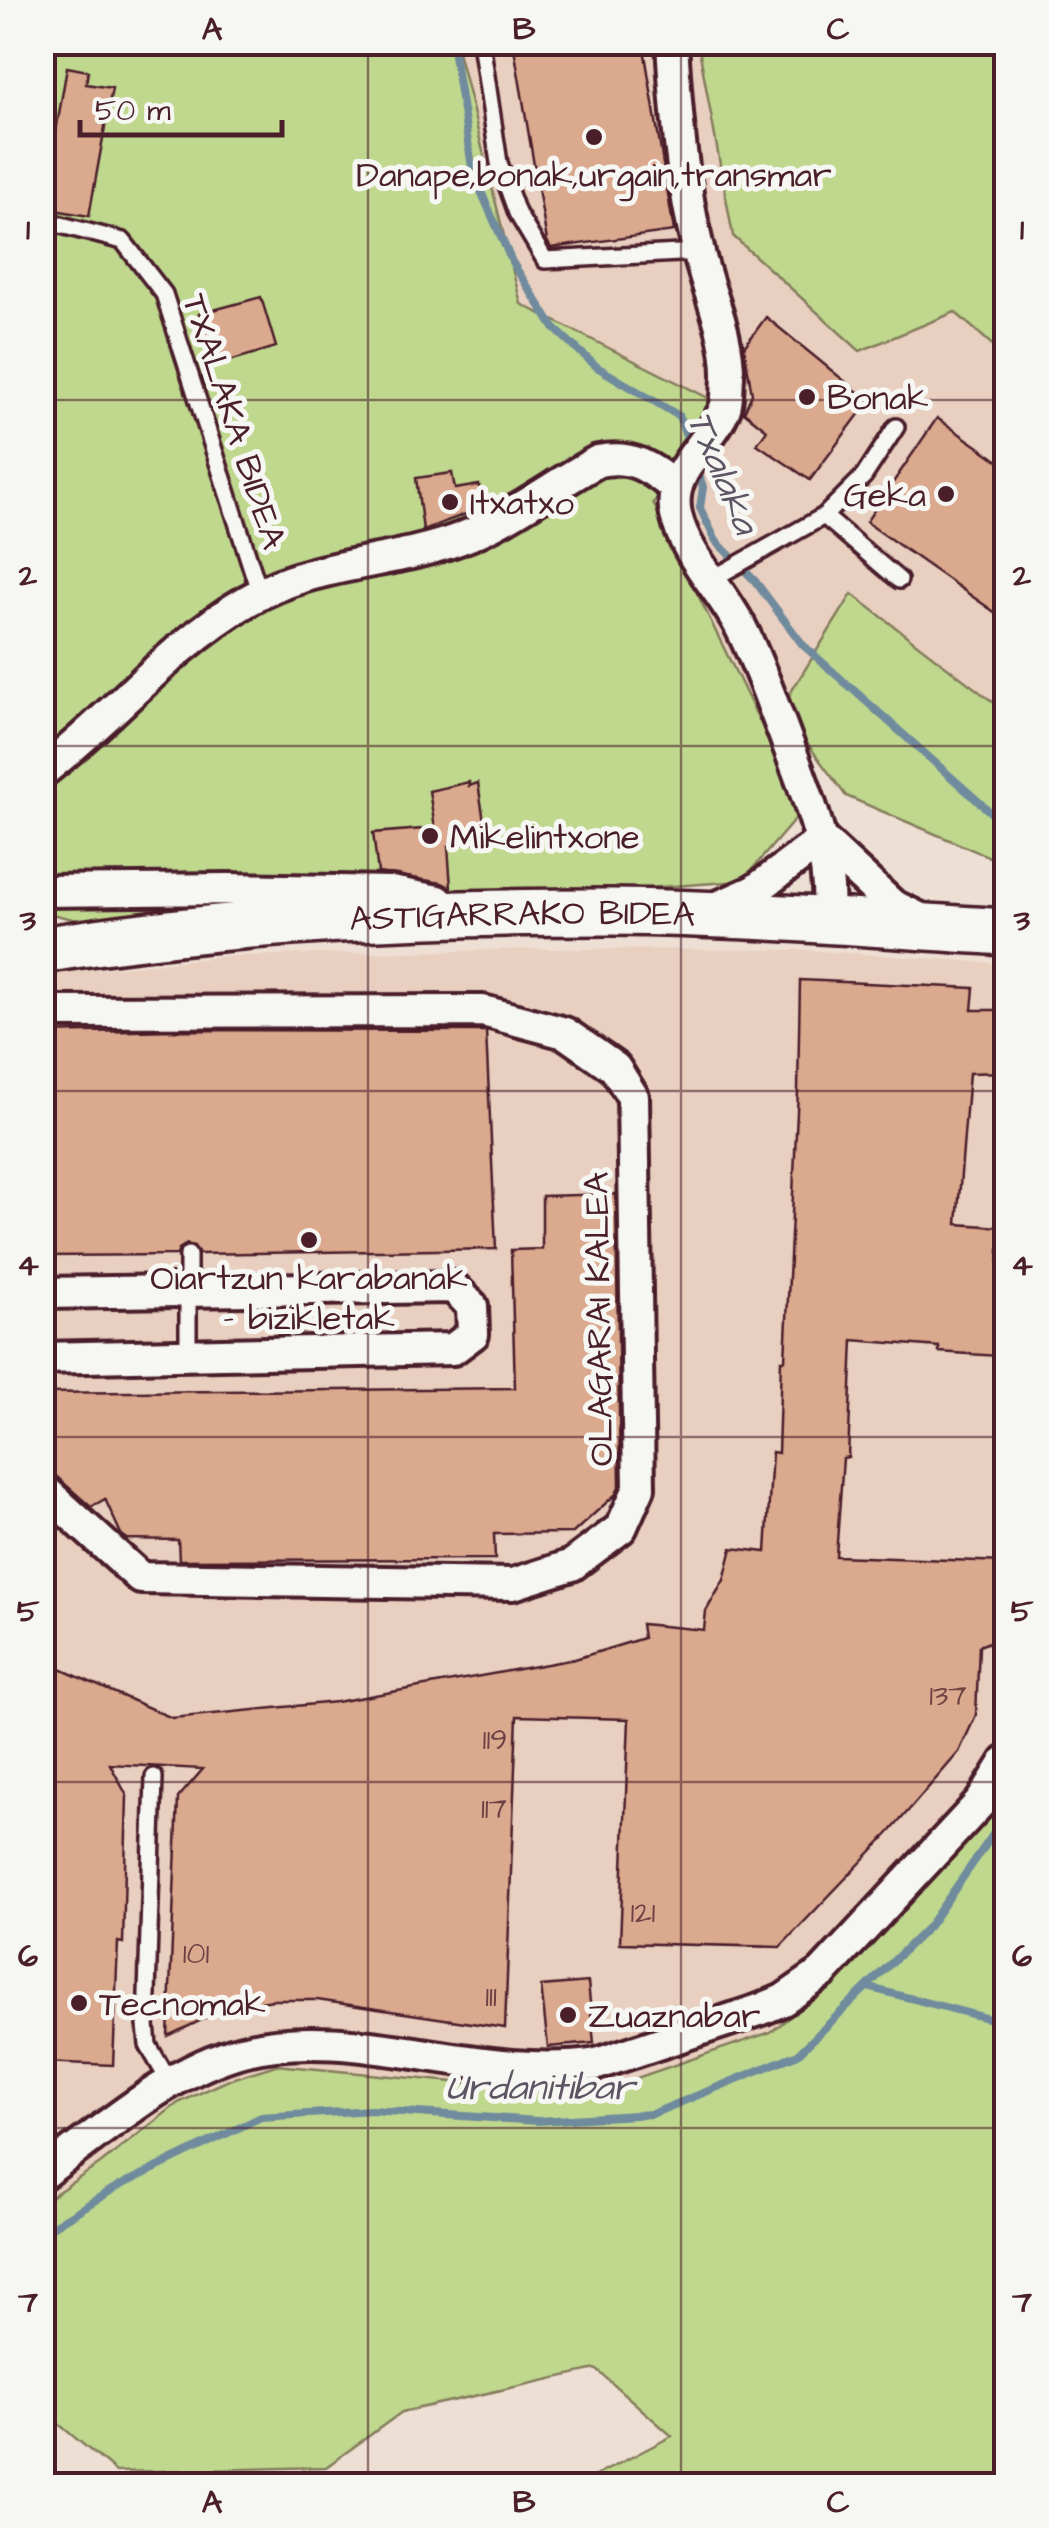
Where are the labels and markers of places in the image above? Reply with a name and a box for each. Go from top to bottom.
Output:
marker: Danape,bonak,urgain,transmar [583,126,605,148]
place label: Danape,bonak,urgain,transmar [356,151,832,202]
place label: Bonak [827,374,928,423]
marker: Bonak [796,386,818,408]
place label: Geka [844,471,926,520]
place label: Itxatxo [470,479,574,528]
marker: Geka [935,483,957,505]
marker: Itxatxo [439,491,461,513]
place label: Mikelintxone [450,813,640,862]
marker: Mikelintxone [419,825,441,847]
marker: Oiartzun karabanak - bizikletak [298,1229,320,1251]
place label: Oiartzun karabanak - bizikletak [150,1254,468,1343]
place label: Tecnomak [99,1980,266,2029]
marker: Tecnomak [68,1992,90,2014]
place label: Zuaznabar [588,1992,760,2041]
marker: Zuaznabar [557,2004,579,2026]

